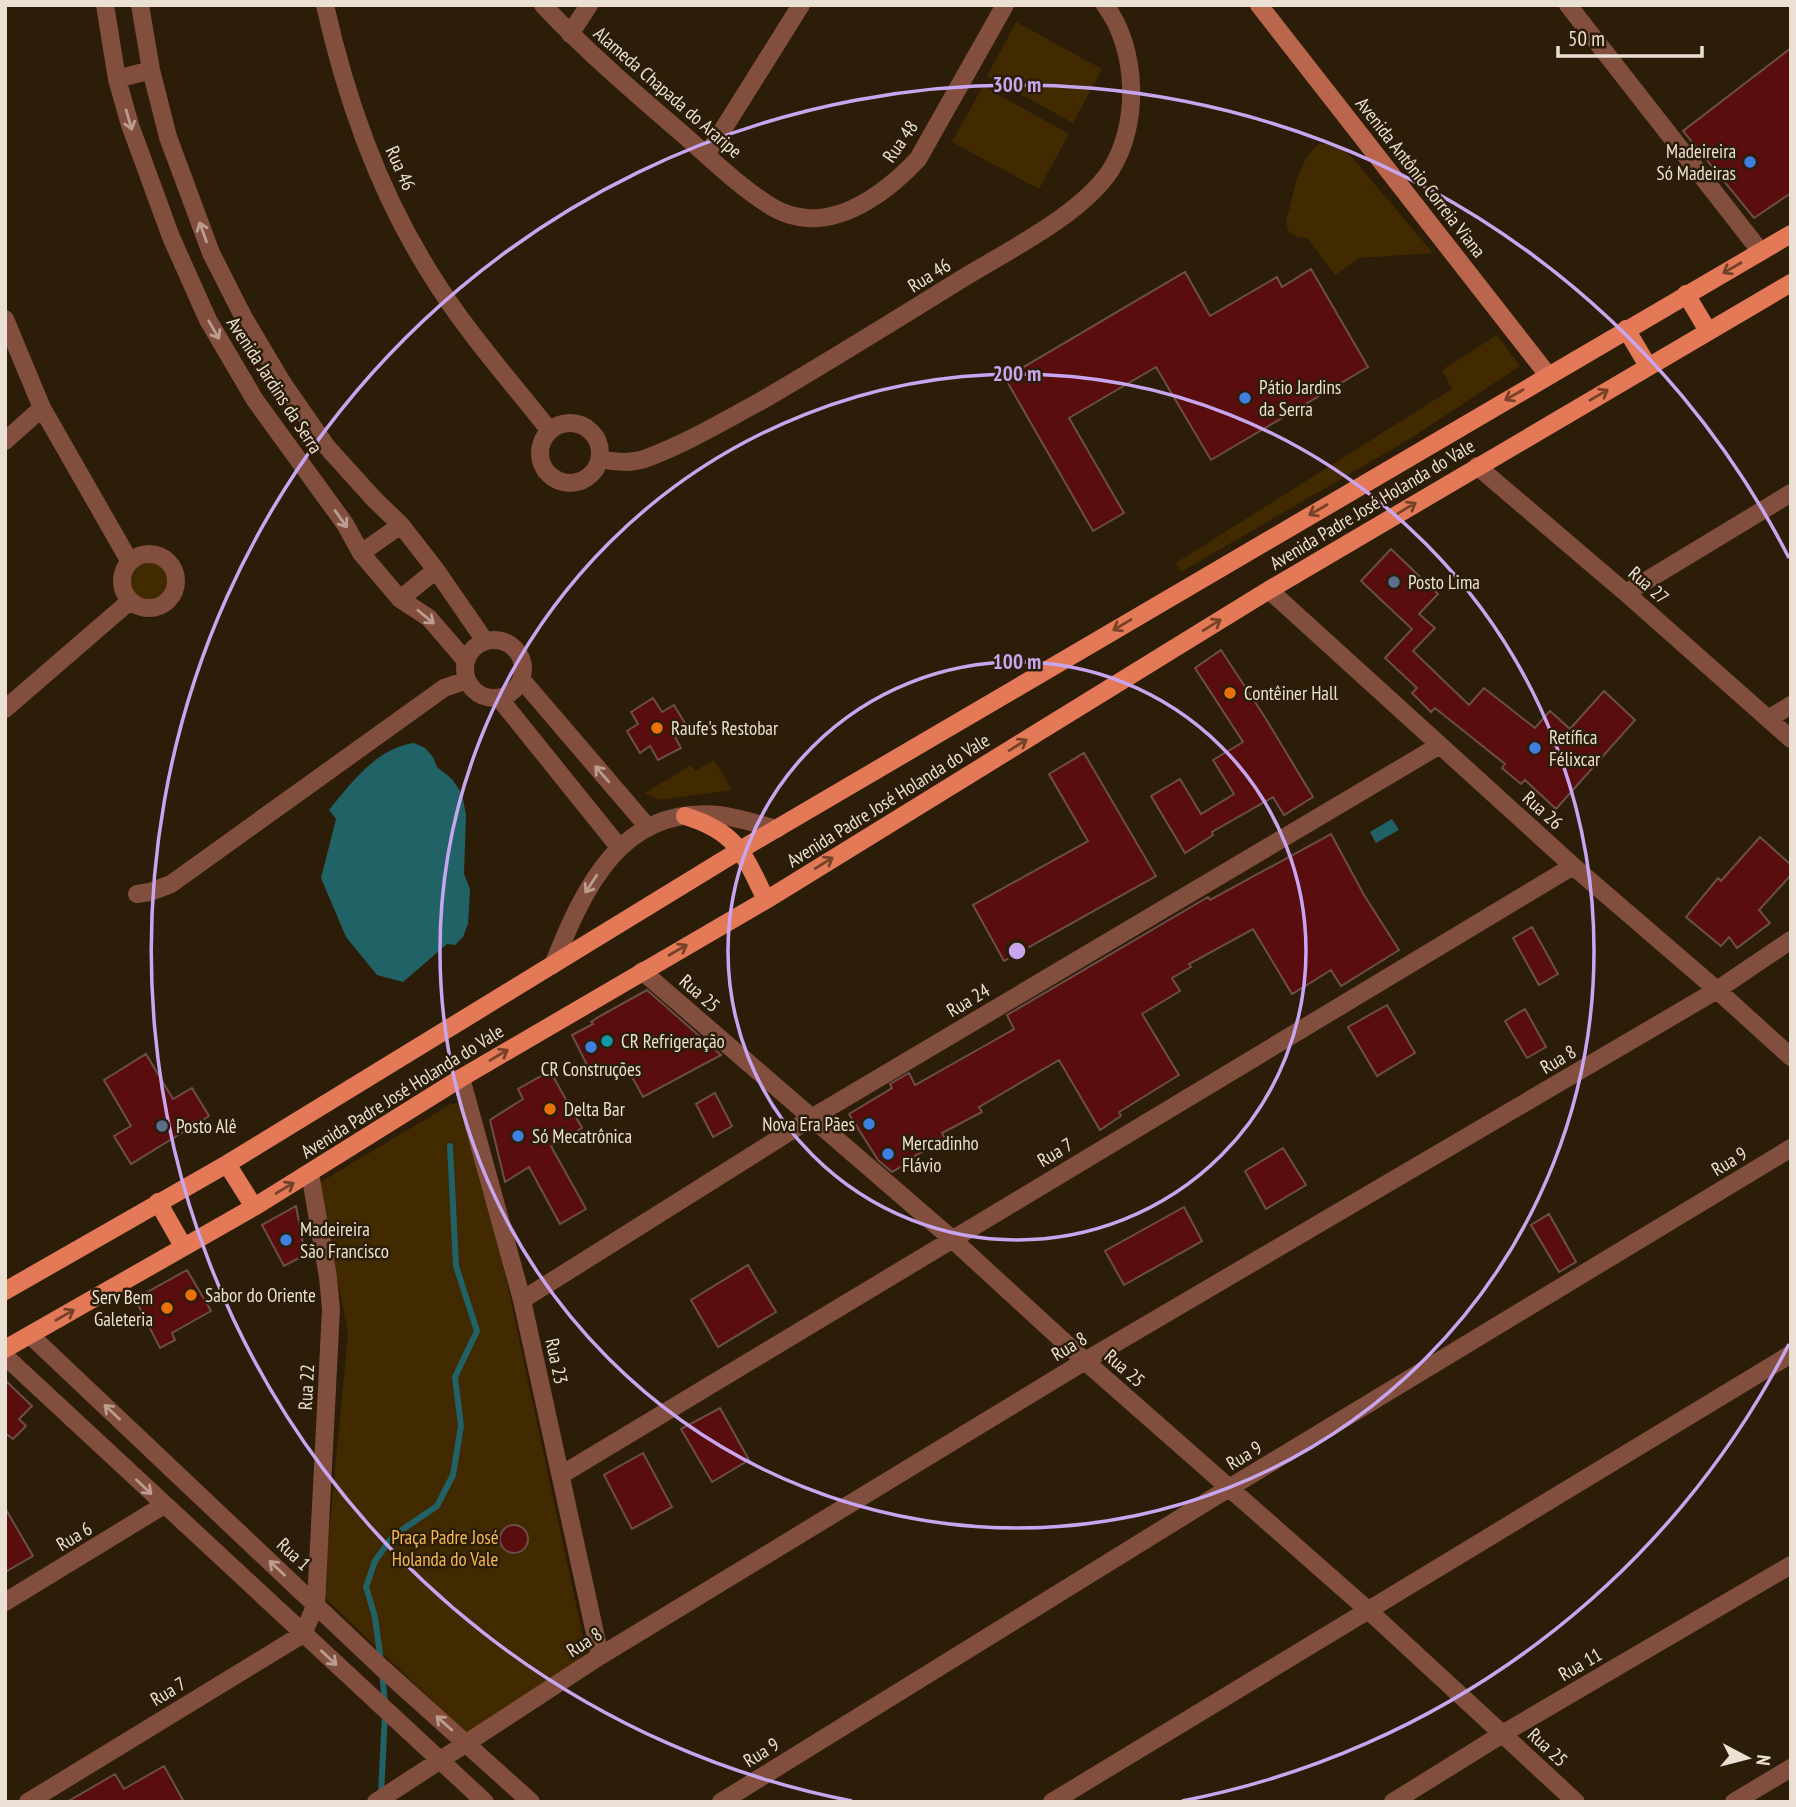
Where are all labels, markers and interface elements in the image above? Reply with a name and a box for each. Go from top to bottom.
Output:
scale bar [1558,14,1702,58]
street label: Alameda Chapada do Araripe [589,21,747,163]
text: 50 m [1568,25,1605,52]
text: 300 m [993,71,1041,98]
street label: Avenida Antônio Correia Viana [1351,92,1491,262]
one-way arrow [123,109,136,131]
street label: Rua 48 [877,115,923,167]
place label: Madeireira Só Madeiras [1657,139,1736,185]
street label: Rua 46 [381,142,421,194]
marker: Madeireira Só Madeiras [1742,154,1758,170]
one-way arrow [196,222,208,244]
street label: Rua 46 [903,253,955,297]
one-way arrow [1722,262,1743,275]
street label: Avenida Jardins da Serra [222,312,328,458]
one-way arrow [207,320,221,340]
text: 200 m [993,360,1041,387]
place label: Pátio Jardins da Serra [1259,375,1341,421]
one-way arrow [1588,387,1608,401]
one-way arrow [1505,389,1525,403]
marker: Pátio Jardins da Serra [1237,390,1253,406]
street label: Avenida Padre José Holanda do Vale [1265,433,1479,575]
one-way arrow [1396,501,1416,515]
one-way arrow [1308,503,1328,517]
one-way arrow [334,509,348,528]
street label: Rua 27 [1624,561,1674,609]
place label: Posto Lima [1408,570,1480,594]
marker: Posto Lima [1386,574,1402,590]
one-way arrow [417,609,435,625]
one-way arrow [1201,618,1221,632]
one-way arrow [1112,619,1132,633]
text: 100 m [993,648,1041,675]
place label: Contêiner Hall [1244,681,1338,705]
marker: Contêiner Hall [1222,685,1238,701]
place label: Raufe's Restobar [671,716,779,740]
marker: Raufe's Restobar [649,720,665,736]
place label: Retífica Félixcar [1549,725,1601,771]
street label: Avenida Padre José Holanda do Vale [782,728,994,872]
one-way arrow [1007,737,1027,751]
marker: Retífica Félixcar [1527,740,1543,756]
one-way arrow [594,766,610,784]
street label: Rua 26 [1518,786,1568,834]
one-way arrow [813,856,833,870]
one-way arrow [584,874,598,894]
centre of rings [1005,939,1029,963]
one-way arrow [667,943,688,956]
street label: Rua 25 [675,969,725,1017]
street label: Rua 24 [942,978,994,1022]
street label: Avenida Padre José Holanda do Vale [296,1019,508,1163]
place label: CR Refrigeração [621,1029,725,1053]
marker: CR Refrigeração [599,1033,615,1049]
marker: CR Construções [583,1039,599,1055]
street label: Rua 8 [1536,1039,1580,1079]
one-way arrow [489,1048,509,1062]
place label: CR Construções [541,1057,641,1081]
place label: Delta Bar [564,1097,626,1121]
marker: Delta Bar [542,1101,558,1117]
place label: Nova Era Pães [762,1112,855,1136]
place label: Posto Alê [176,1114,237,1138]
marker: Nova Era Pães [861,1116,877,1132]
marker: Posto Alê [154,1118,170,1134]
place label: Só Mecatrônica [532,1124,632,1148]
marker: Só Mecatrônica [510,1128,526,1144]
place label: Mercadinho Flávio [902,1131,979,1177]
street label: Rua 7 [1033,1132,1077,1172]
street label: Rua 9 [1707,1141,1751,1181]
marker: Mercadinho Flávio [880,1146,896,1162]
one-way arrow [274,1181,294,1195]
place label: Madeireira São Francisco [300,1217,389,1263]
marker: Madeireira São Francisco [278,1232,294,1248]
place label: Sabor do Oriente [205,1283,316,1307]
place label: Serv Bem Galeteria [92,1285,153,1331]
marker: Sabor do Oriente [183,1287,199,1303]
marker: Serv Bem Galeteria [159,1300,175,1316]
one-way arrow [54,1308,74,1322]
street label: Rua 8 [1047,1326,1091,1366]
street label: Rua 23 [540,1336,574,1386]
street label: Rua 25 [1100,1344,1150,1392]
street label: Rua 22 [293,1363,319,1411]
one-way arrow [103,1404,121,1420]
street label: Rua 9 [1222,1435,1266,1475]
one-way arrow [135,1478,152,1495]
street label: Rua 6 [52,1516,96,1556]
park label: Praça Padre José Holanda do Vale [391,1525,499,1571]
street label: Rua 1 [272,1532,316,1576]
one-way arrow [269,1560,286,1577]
street label: Rua 8 [562,1622,606,1662]
street label: Rua 11 [1554,1642,1606,1686]
one-way arrow [320,1650,338,1666]
street label: Rua 7 [146,1671,190,1711]
one-way arrow [435,1715,453,1731]
street label: Rua 25 [1523,1723,1573,1771]
north arrow [1712,1723,1782,1793]
street label: Rua 9 [739,1732,783,1772]
text: N [1751,1754,1776,1767]

